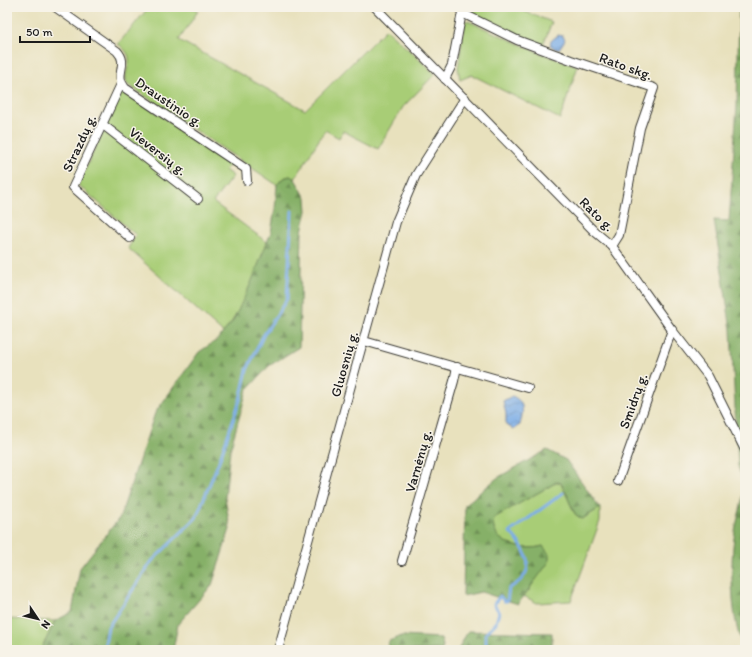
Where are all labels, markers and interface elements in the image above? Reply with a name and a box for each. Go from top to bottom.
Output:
scale bar [20,18,90,44]
text: 50 m [26,25,52,39]
street label: Rato skg. [597,49,655,84]
street label: Draustinio g. [132,74,205,131]
street label: Strazdų g. [59,112,100,175]
street label: Vieversių g. [126,124,190,179]
street label: Rato g. [576,194,618,235]
street label: Gluosnių g. [327,329,362,399]
street label: Smidrų g. [616,371,651,431]
street label: Varnėnų g. [401,428,435,494]
north arrow [18,599,58,639]
text: N [38,618,53,631]

